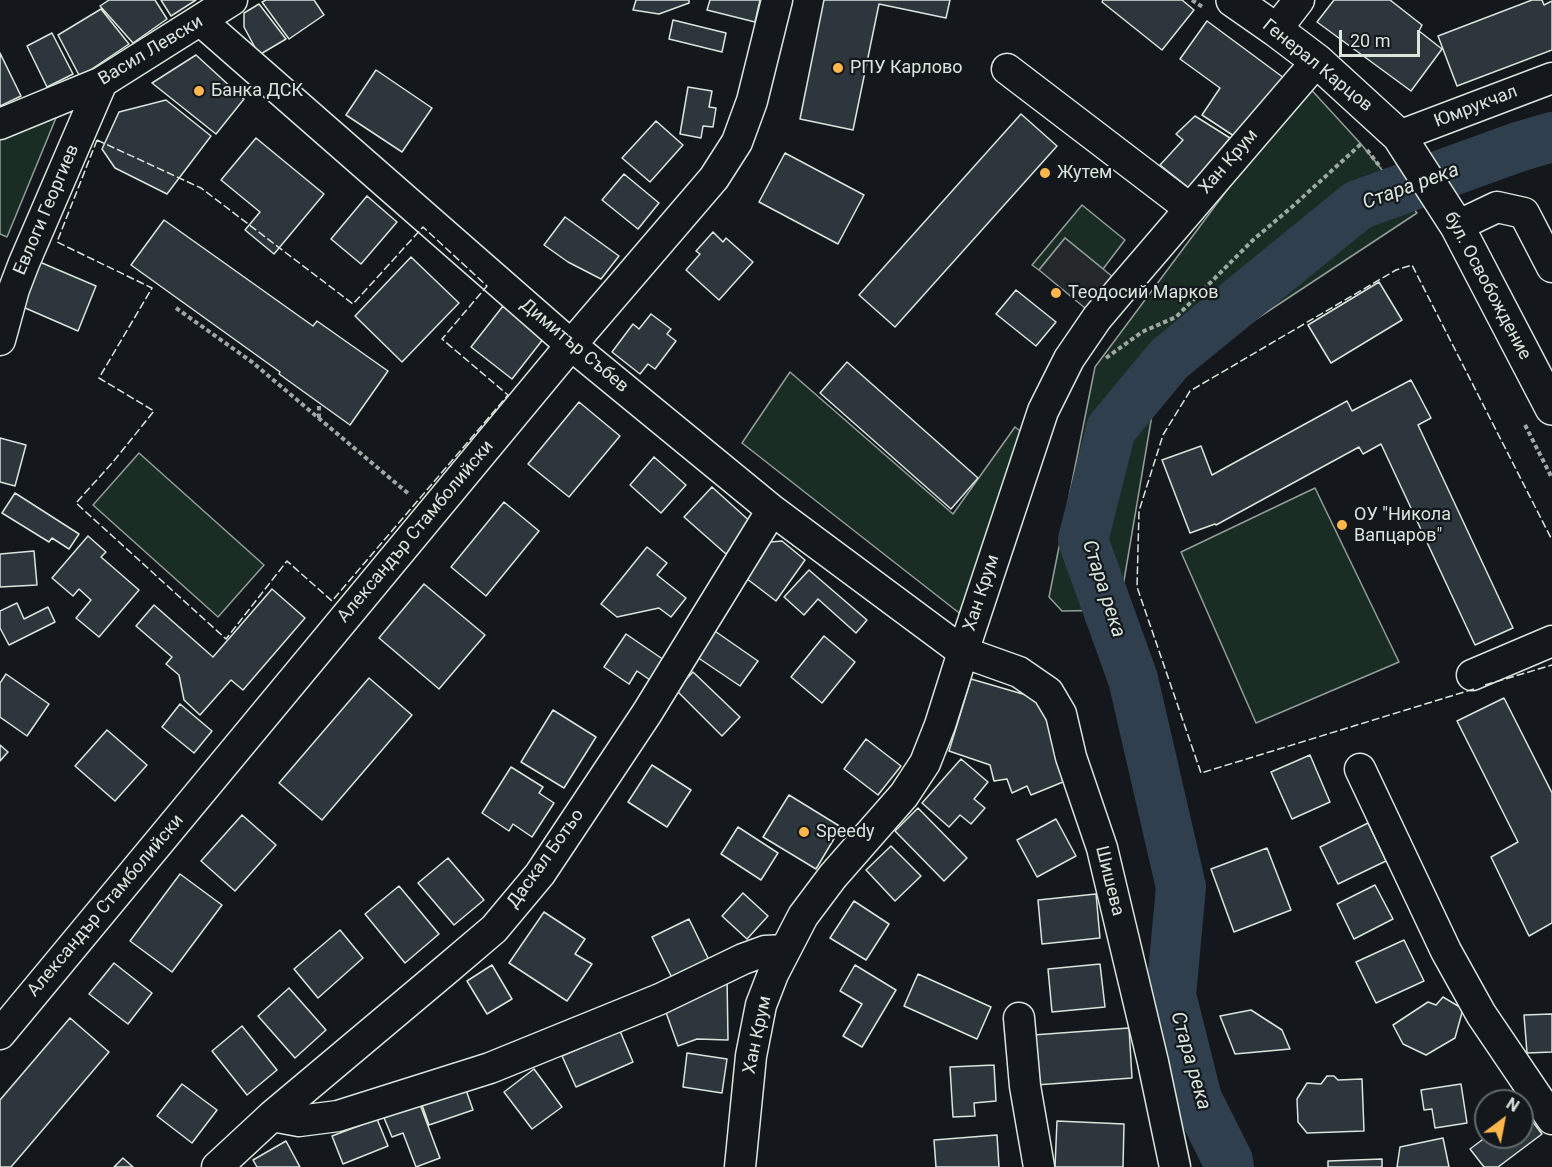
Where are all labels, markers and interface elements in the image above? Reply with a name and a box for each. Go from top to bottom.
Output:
street label: Васил Левски [95,11,207,91]
street label: Генерал Карцов [1258,15,1376,117]
scale bar [1342,18,1423,56]
text: 20 m [1350,30,1390,51]
place label: РПУ Карлово [850,57,963,79]
marker: РПУ Карлово [831,61,845,75]
place label: Банка ДСК [211,80,303,102]
street label: Юмрукчал [1431,81,1521,133]
marker: Банка ДСК [192,84,206,98]
street label: Хан Крум [1195,125,1263,199]
street label: Евлоги Георгиев [10,141,84,279]
water label: Стара река [1359,158,1463,216]
place label: Жутем [1057,162,1112,184]
marker: Жутем [1038,166,1052,180]
street label: бул. Освобождение [1439,208,1535,364]
place label: Теодосий Марков [1068,282,1219,304]
marker: Теодосий Марков [1049,286,1063,300]
street label: Димитър Събев [515,294,633,398]
street label: Александър Стамболийски [333,436,499,628]
place label: ОУ "Никола Вапцаров" [1354,504,1451,546]
marker: ОУ "Никола Вапцаров" [1335,518,1349,532]
water label: Стара река [1076,537,1130,641]
street label: Хан Крум [959,552,1005,634]
street label: Даскал Ботьо [503,805,589,913]
street label: Александър Стамболийски [23,810,189,1002]
place label: Speedy [816,821,875,843]
marker: Speedy [797,825,811,839]
street label: Шишева [1090,844,1128,918]
street label: Хан Крум [739,994,777,1076]
water label: Стара река [1165,1009,1215,1113]
north arrow [1474,1089,1534,1149]
text: N [1503,1094,1523,1116]

